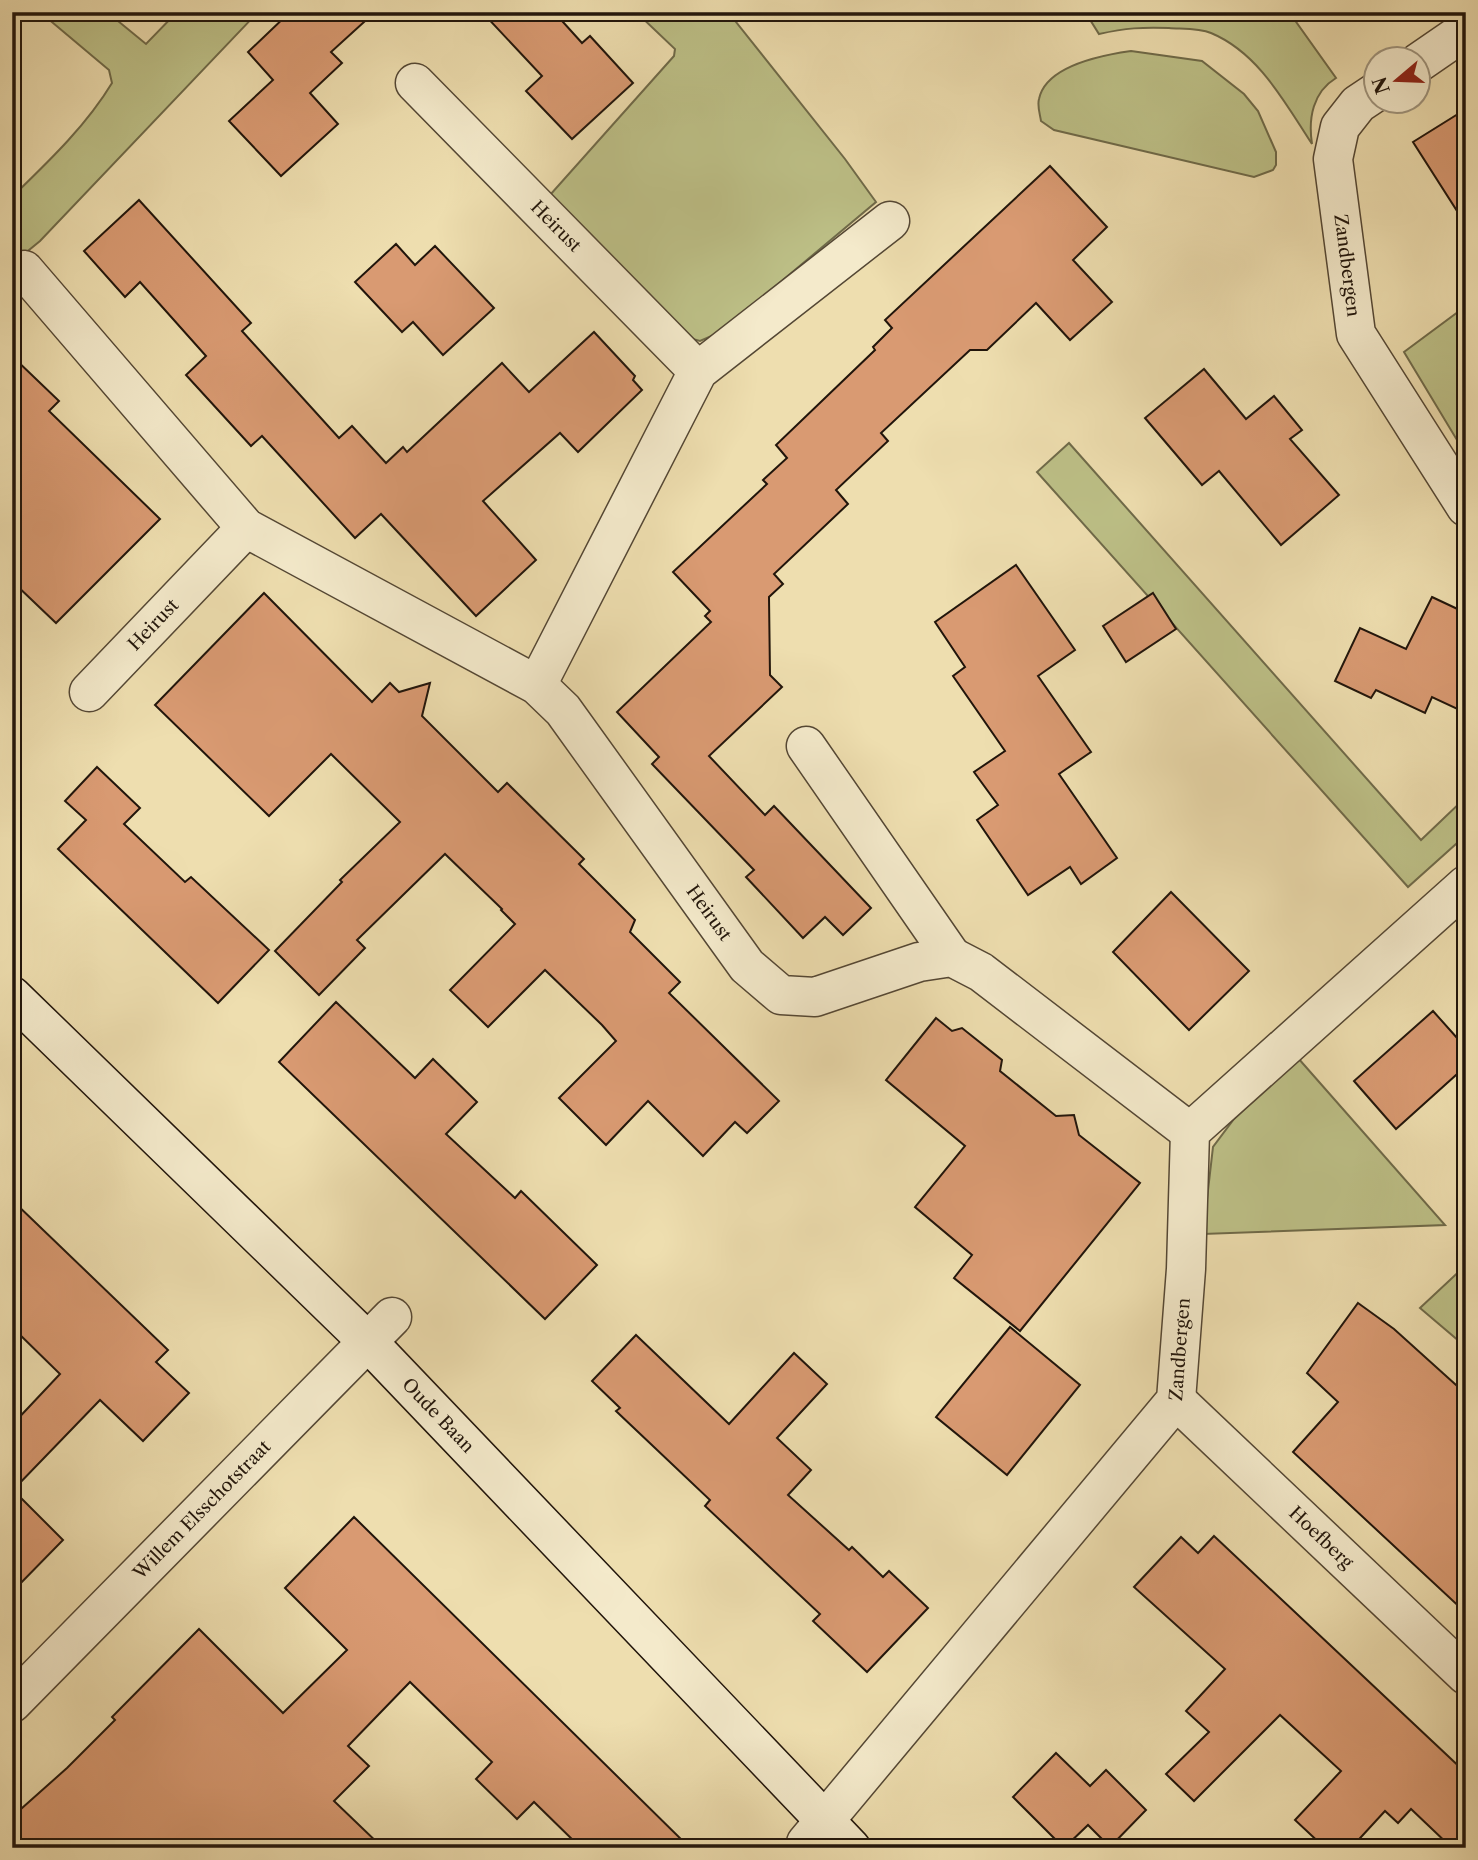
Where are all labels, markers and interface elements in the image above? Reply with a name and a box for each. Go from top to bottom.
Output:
north arrow [1362,46,1432,116]
text: N [1368,74,1395,97]
street label: Heirust [526,196,586,257]
street label: Zandbergen [1329,213,1365,318]
street label: Heirust [123,594,184,655]
street label: Heirust [681,881,737,946]
street label: Zandbergen [1165,1297,1195,1402]
street label: Oude Baan [397,1374,479,1457]
street label: Willem Elsschotstraat [128,1435,276,1585]
street label: Hoefberg [1284,1502,1358,1574]

